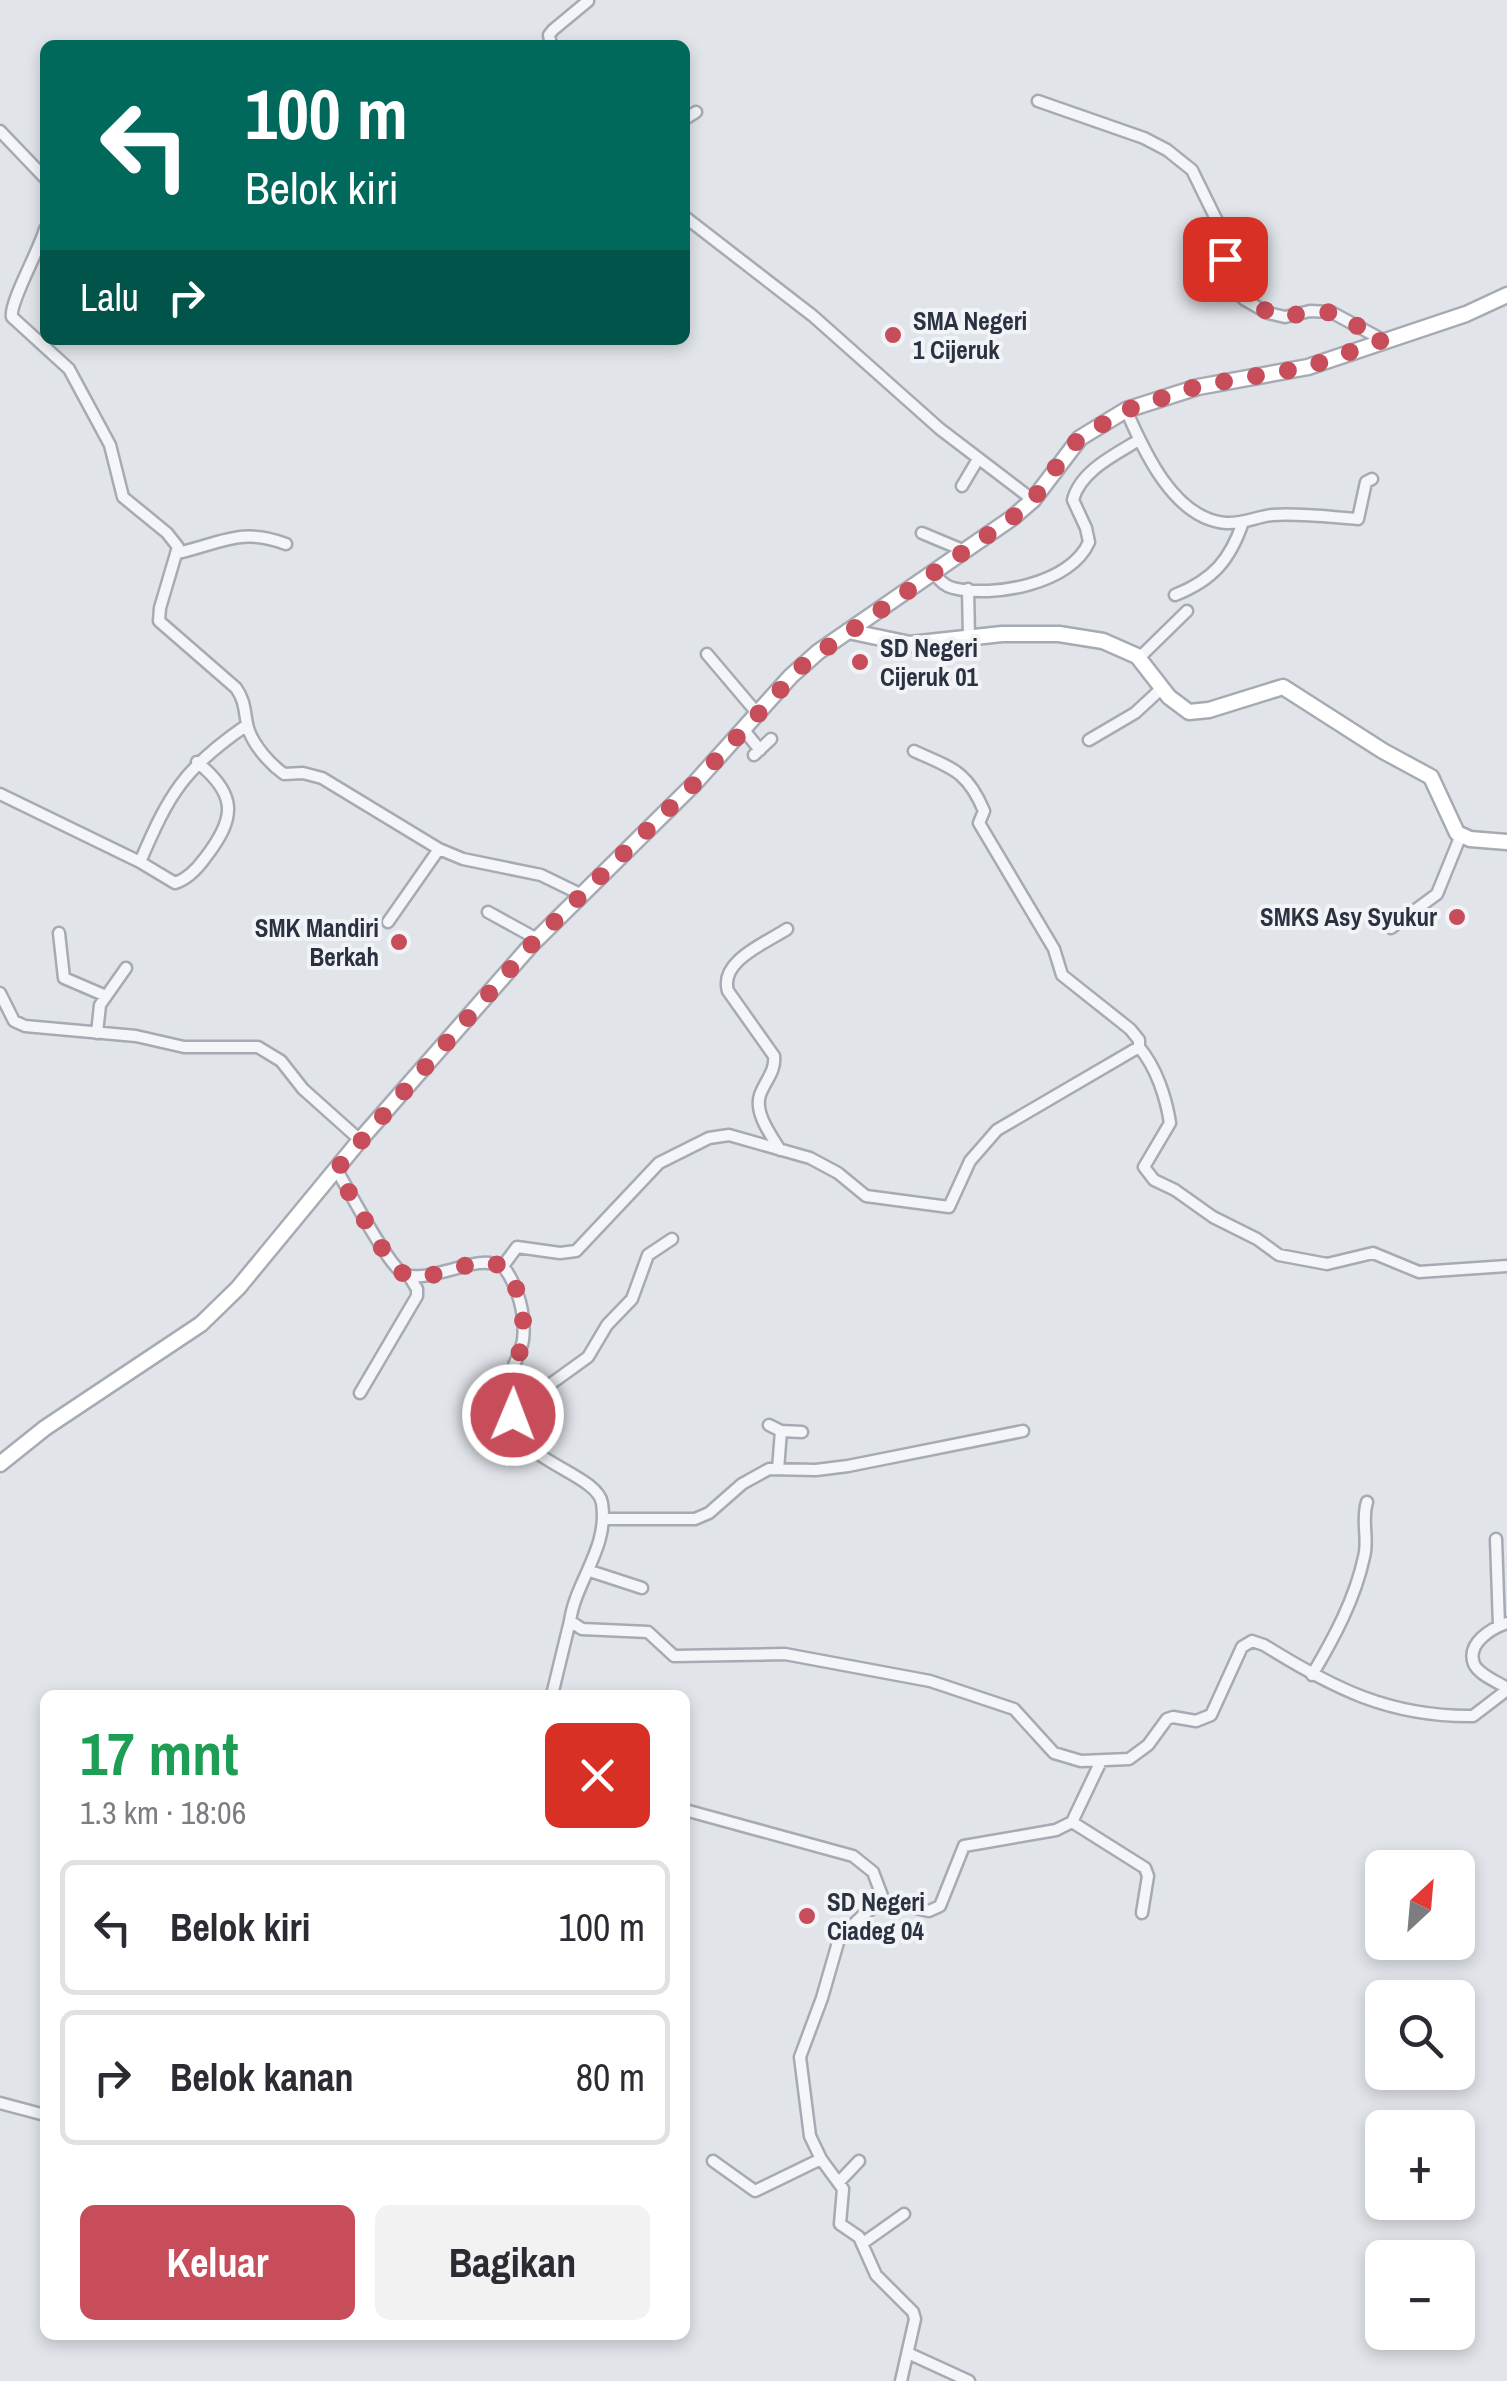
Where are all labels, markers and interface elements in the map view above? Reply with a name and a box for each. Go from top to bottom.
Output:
text: 100 m [245,67,408,161]
icon: left [80,80,210,210]
text: Belok kiri [245,157,399,218]
pin [1183,217,1268,302]
icon: arrive [1198,232,1253,287]
icon: right [159,270,214,325]
text: Lalu [80,272,139,323]
place label: SMA Negeri 1 Cijeruk [913,304,1027,367]
marker: SMA Negeri 1 Cijeruk [882,324,904,346]
place label: SD Negeri Cijeruk 01 [880,631,979,694]
marker: SD Negeri Cijeruk 01 [849,651,871,673]
place label: SMKS Asy Syukur [1260,900,1437,934]
marker: SMKS Asy Syukur [1446,906,1468,928]
place label: SMK Mandiri Berkah [255,911,379,974]
marker: SMK Mandiri Berkah [388,931,410,953]
position arrow [461,1363,565,1467]
text: 17 mnt [80,1713,239,1794]
button: close [545,1723,650,1828]
text: 1.3 km · 18:06 [80,1791,246,1834]
north arrow [1365,1850,1475,1960]
map controls [1365,1850,1475,2350]
place label: SD Negeri Ciadeg 04 [827,1885,925,1948]
icon: left [85,1900,140,1955]
text: Belok kiri [170,1902,310,1953]
text: 100 m [558,1902,645,1953]
marker: SD Negeri Ciadeg 04 [796,1905,818,1927]
button: search [1365,1980,1475,2090]
icon: right [85,2050,140,2105]
text: Belok kanan [170,2052,354,2103]
text: 80 m [576,2052,645,2103]
button: + [1365,2110,1475,2220]
button: Keluar [80,2205,355,2320]
button: Bagikan [375,2205,650,2320]
button: − [1365,2240,1475,2350]

